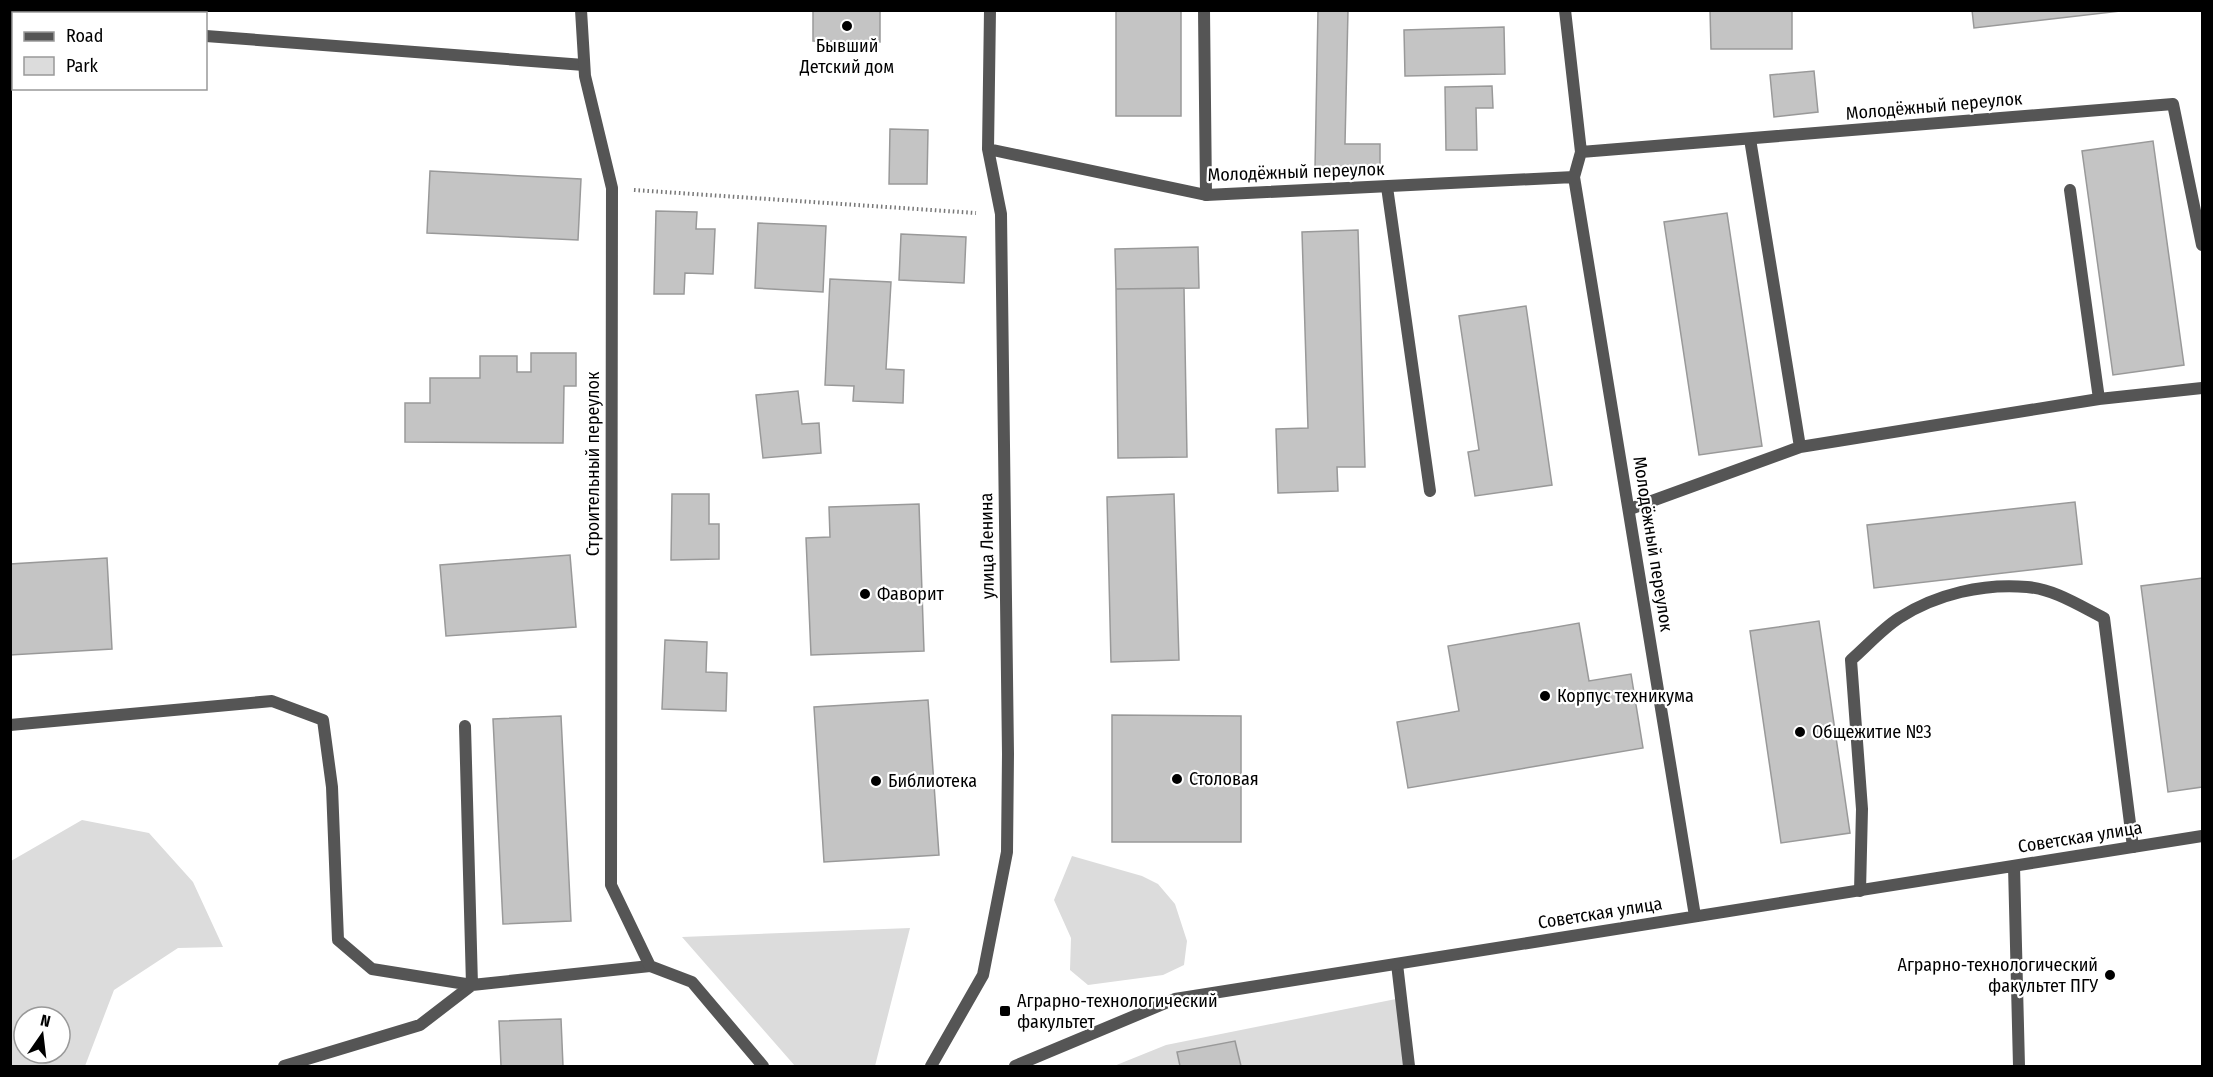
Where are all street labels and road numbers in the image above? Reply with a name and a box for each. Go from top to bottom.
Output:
street label: Молодёжный переулок [1845,87,2024,125]
street label: Молодёжный переулок [1207,158,1385,186]
street label: Строительный переулок [582,371,604,556]
street label: Молодёжный переулок [1628,455,1678,634]
street label: улица Ленина [975,492,999,599]
street label: Советская улица [2016,816,2144,858]
street label: Советская улица [1536,892,1664,934]

